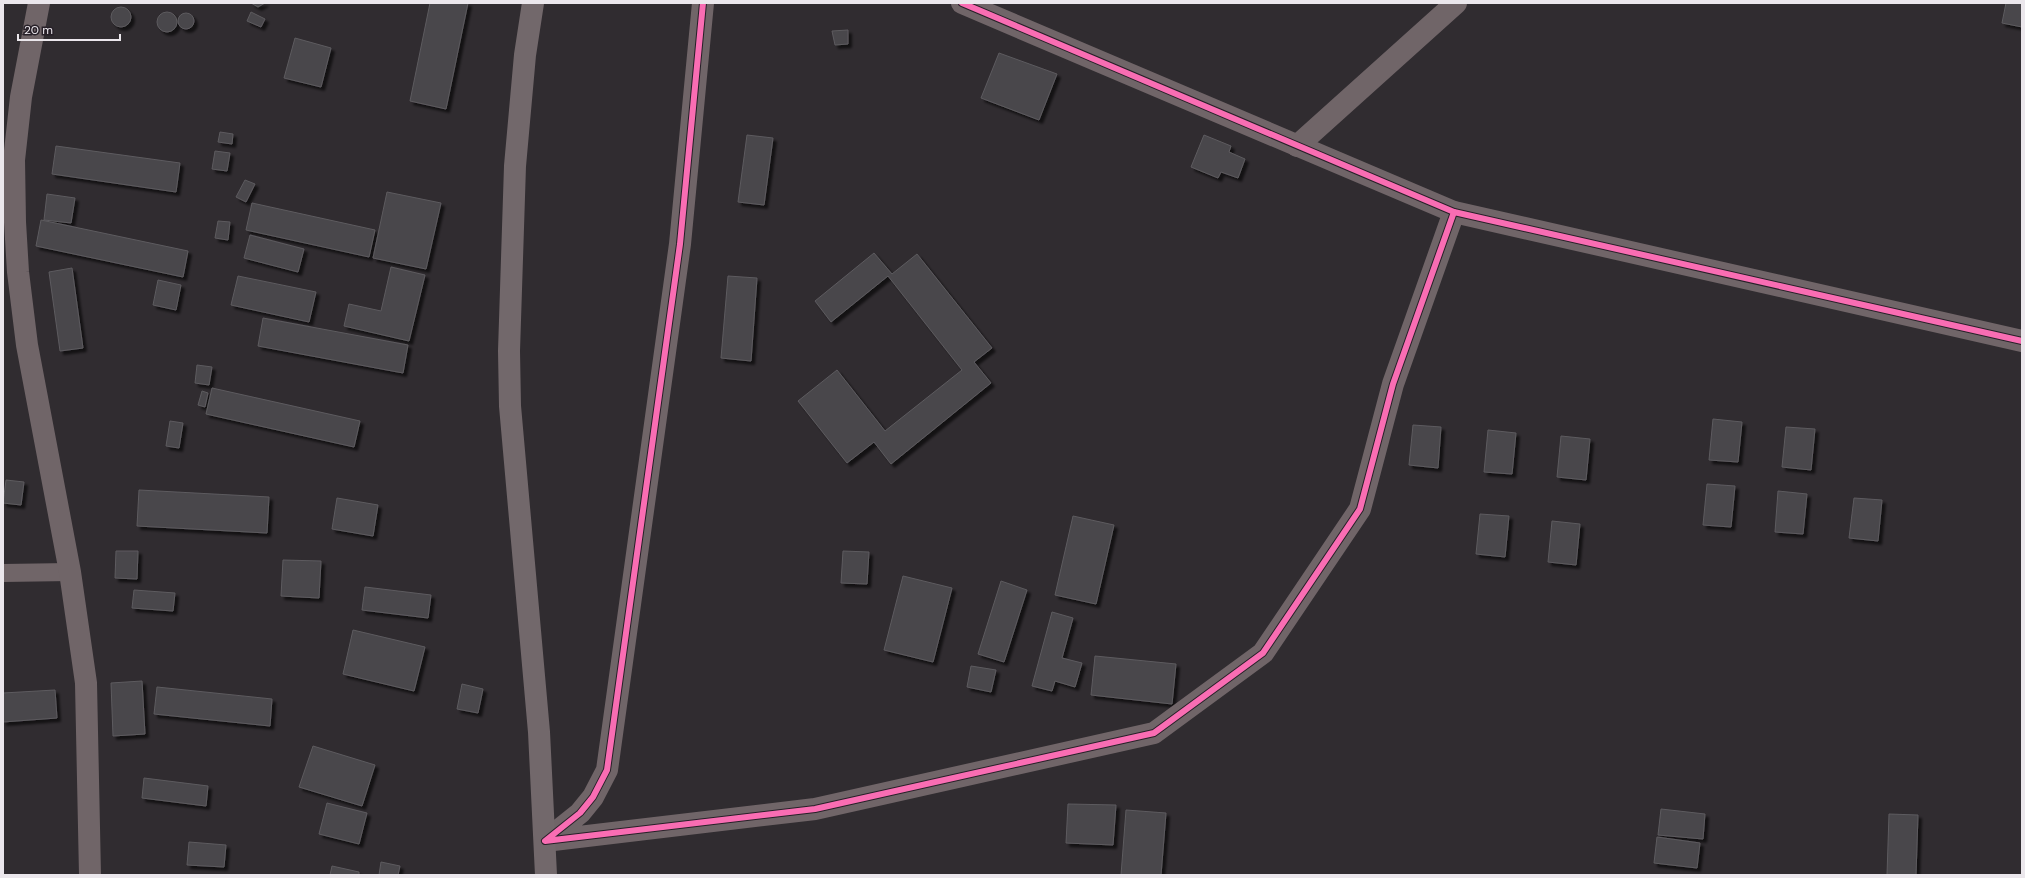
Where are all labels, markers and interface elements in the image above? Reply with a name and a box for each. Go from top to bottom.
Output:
scale bar [18,16,120,42]
text: 20 m [24,22,53,38]

